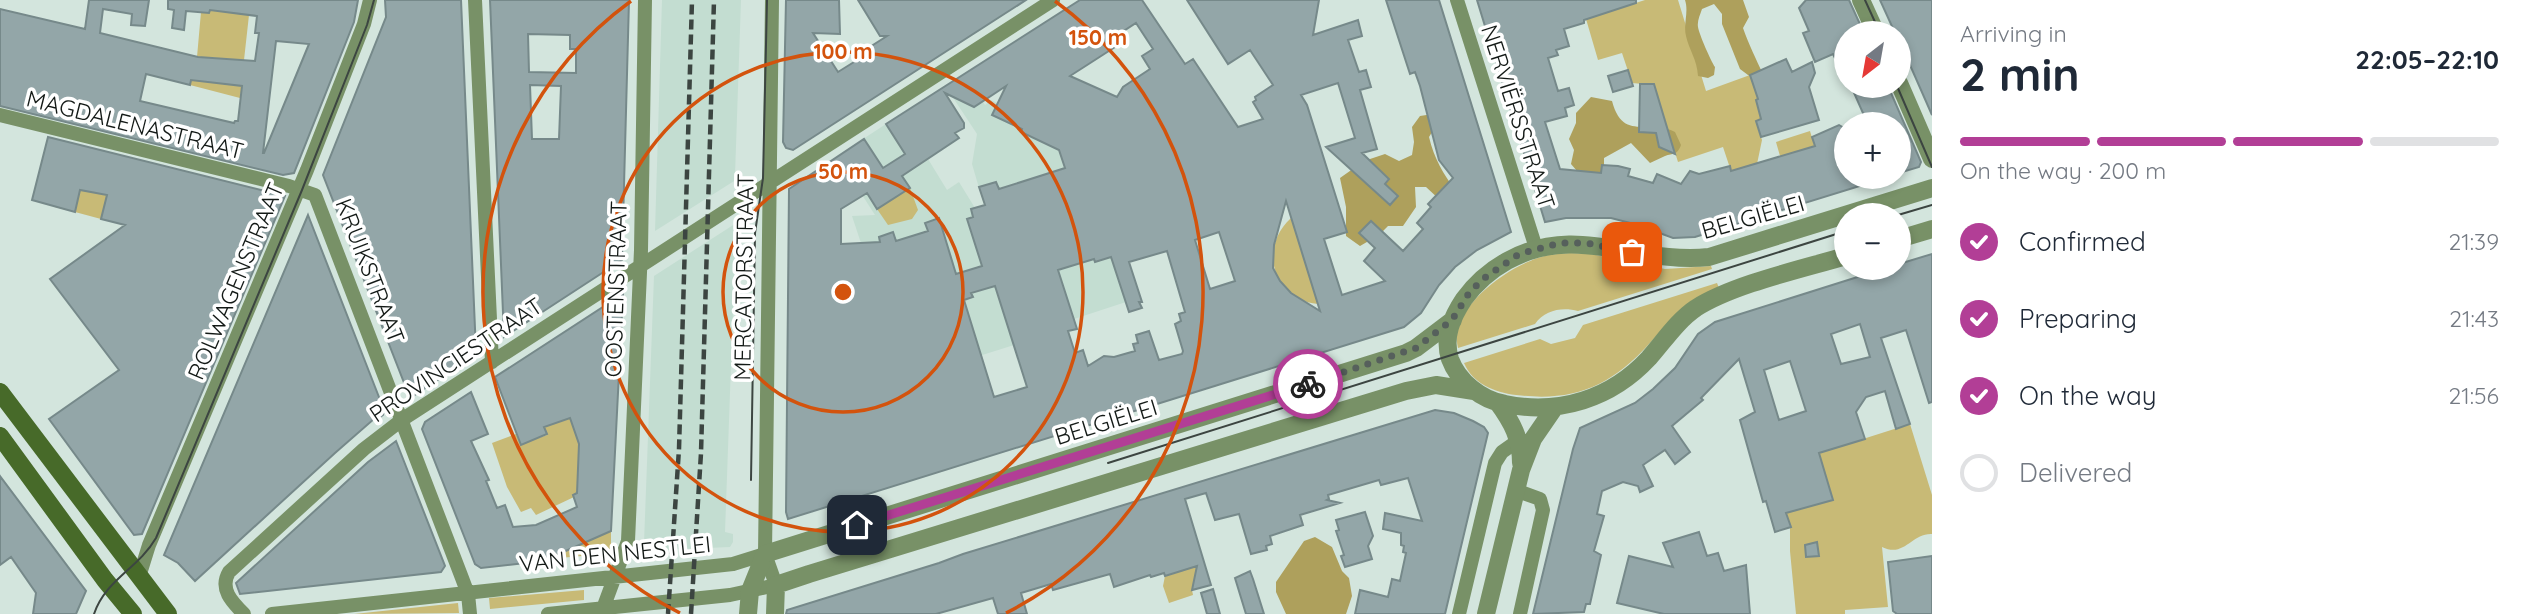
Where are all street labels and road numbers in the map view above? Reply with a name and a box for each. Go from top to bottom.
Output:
street label: NERVIËRSSTRAAT [1475,21,1562,213]
street label: MAGDALENASTRAAT [24,84,247,166]
street label: MERCATORSTRAAT [727,173,760,381]
street label: ROLWAGENSTRAAT [181,178,290,384]
street label: BELGIËLEI [1698,188,1808,245]
street label: KRUIKSTRAAT [330,194,411,348]
street label: OOSTENSTRAAT [598,200,633,378]
street label: PROVINCIESTRAAT [364,291,548,428]
street label: BELGIËLEI [1051,392,1161,451]
street label: VAN DEN NESTLEI [518,529,712,578]

